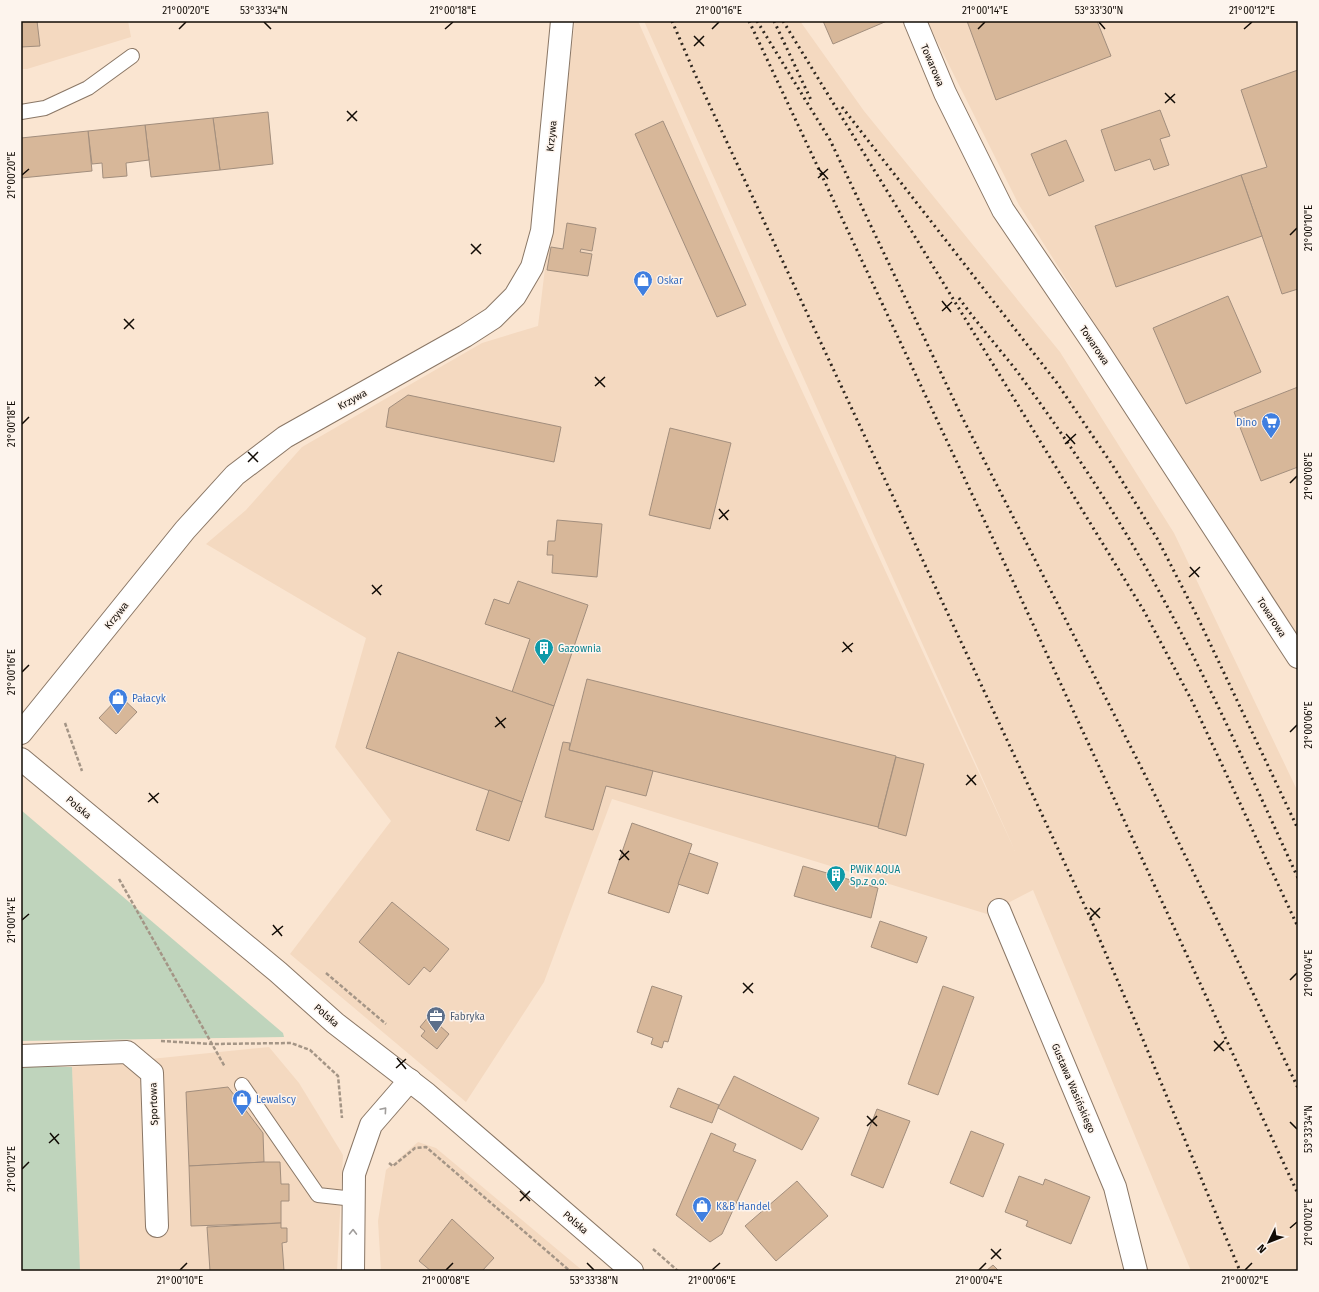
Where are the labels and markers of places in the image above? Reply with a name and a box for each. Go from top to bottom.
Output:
shop icon: Oskar [632,269,654,297]
place label: Oskar [657,275,683,287]
supermarket icon: Dino [1260,411,1282,439]
place label: Dino [1236,417,1257,429]
building icon: Gazownia [533,637,555,665]
place label: Gazownia [558,643,601,655]
shop icon: Pałacyk [107,687,129,715]
place label: Pałacyk [132,693,167,705]
building icon: PWiK AQUA Sp.z o.o. [825,864,847,892]
place label: PWiK AQUA Sp.z o.o. [850,864,900,888]
office icon: Fabryka [425,1005,447,1033]
place label: Fabryka [450,1011,485,1023]
shop icon: Lewalscy [231,1088,253,1116]
place label: Lewalscy [256,1094,296,1106]
shop icon: K&B Handel [691,1195,713,1223]
place label: K&B Handel [716,1201,770,1213]

